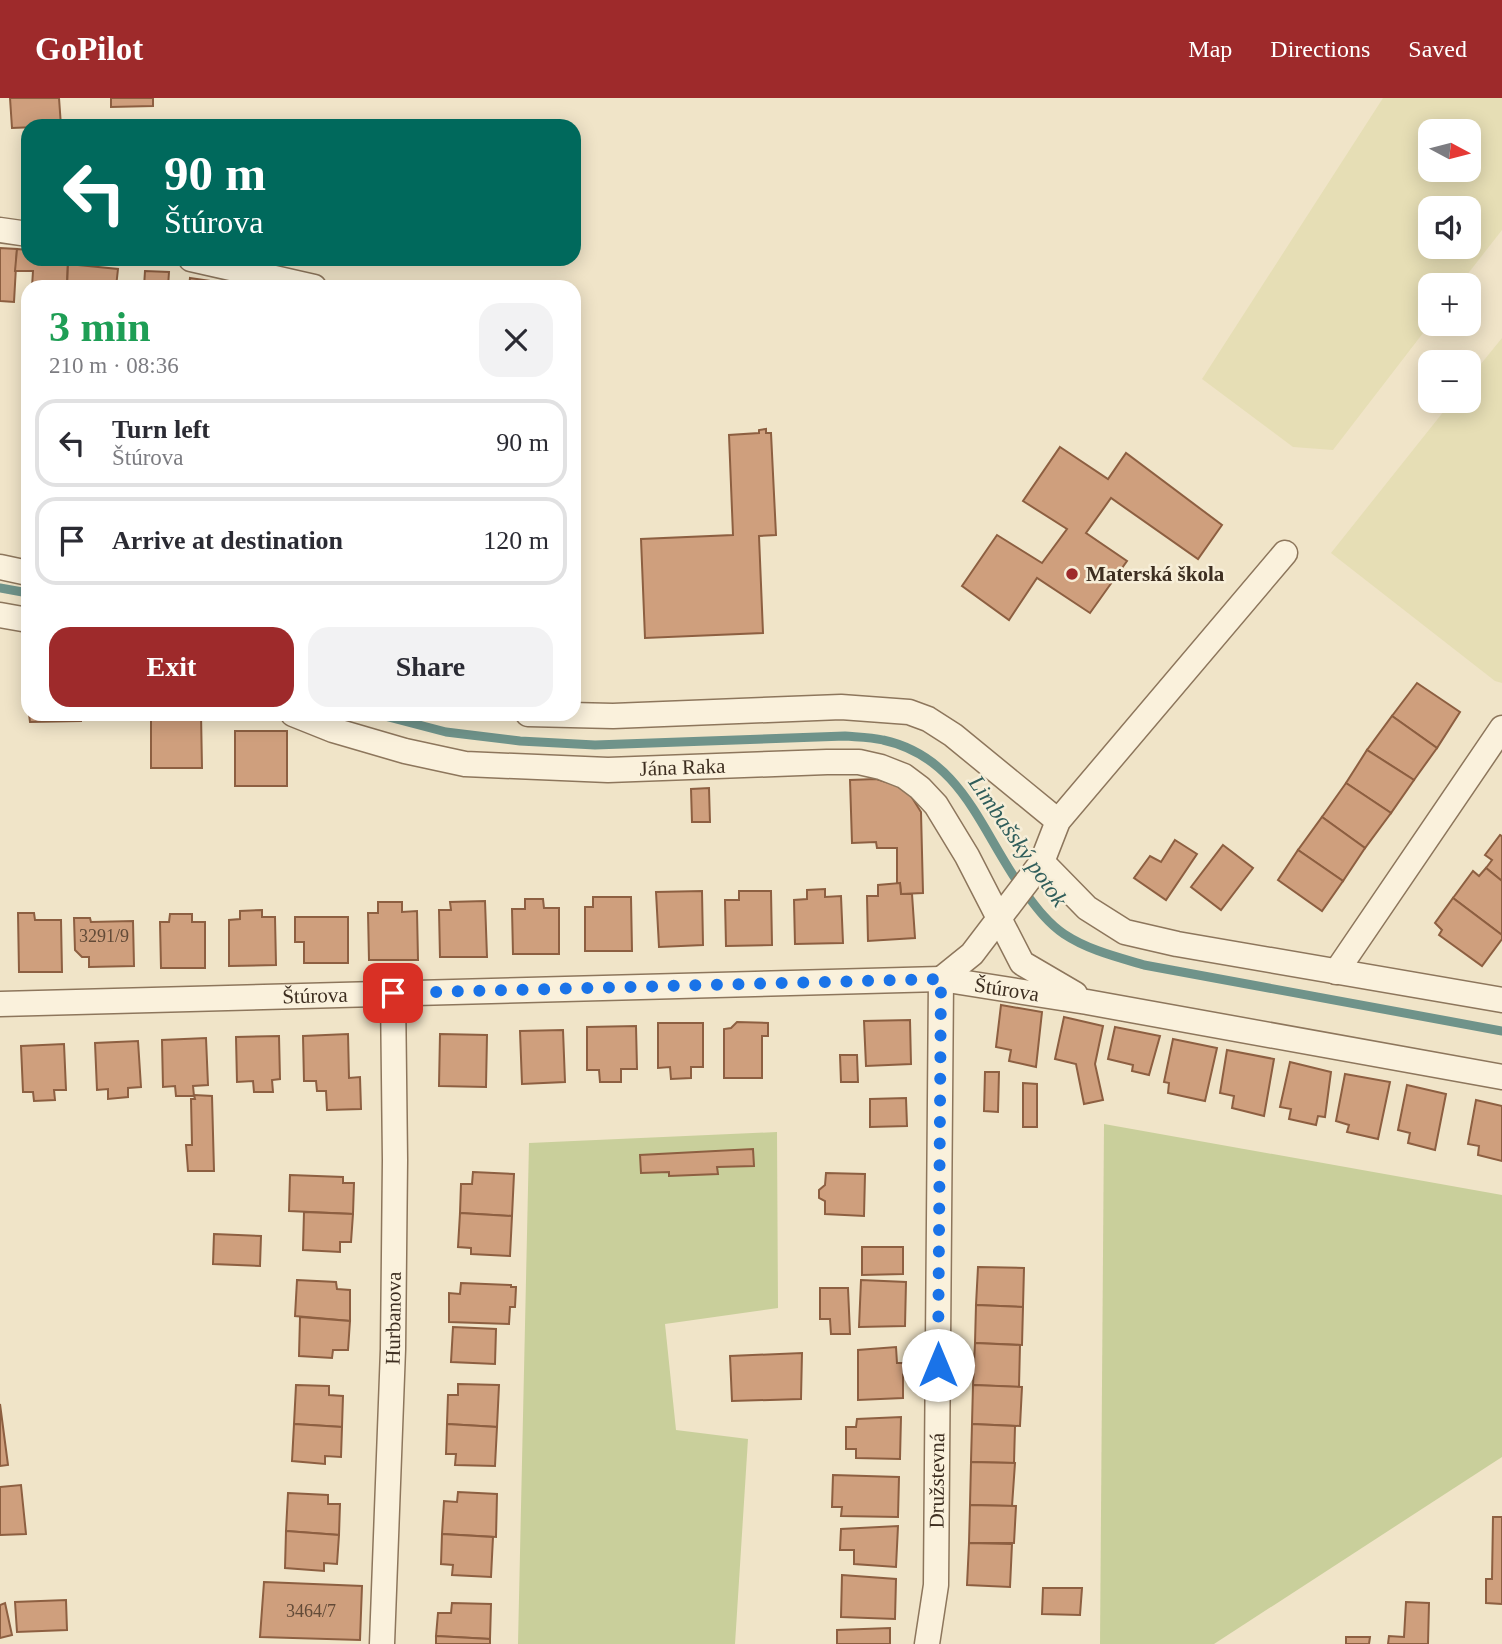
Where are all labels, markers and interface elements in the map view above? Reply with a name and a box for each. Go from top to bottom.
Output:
text: GoPilot [35,31,143,67]
text: Map [1188,36,1232,62]
text: Directions [1270,36,1370,62]
text: Saved [1408,36,1467,62]
north arrow [1418,119,1480,182]
map controls [1418,119,1481,413]
text: 90 m [164,146,266,201]
icon: left [49,147,140,238]
button: sound [1418,196,1481,259]
text: Štúrova [164,204,264,240]
button: + [1418,273,1481,336]
button: close [479,303,553,377]
text: 3 min [49,304,151,350]
button: − [1418,350,1481,413]
text: 210 m · 08:36 [49,353,179,378]
text: Turn left [112,415,210,444]
icon: left [53,424,91,462]
text: 90 m [496,428,549,457]
text: Štúrova [112,445,184,470]
icon: arrive [53,522,91,560]
text: Arrive at destination [112,526,343,555]
text: 120 m [483,526,549,555]
place label: Materská škola [1086,562,1225,586]
marker: Materská škola [1064,566,1080,582]
button: Exit [49,627,294,707]
button: Share [308,627,553,707]
street label: Jána Raka [639,754,726,781]
water label: Limbašský potok [963,770,1073,912]
house number: 3291/9 [79,926,129,946]
pin [363,963,423,1023]
street label: Štúrova [973,972,1042,1006]
icon: arrive [374,974,412,1012]
street label: Štúrova [282,983,349,1008]
street label: Hurbanova [380,1271,406,1365]
position arrow [901,1328,975,1402]
street label: Družstevná [924,1432,949,1529]
house number: 3464/7 [286,1601,336,1621]

